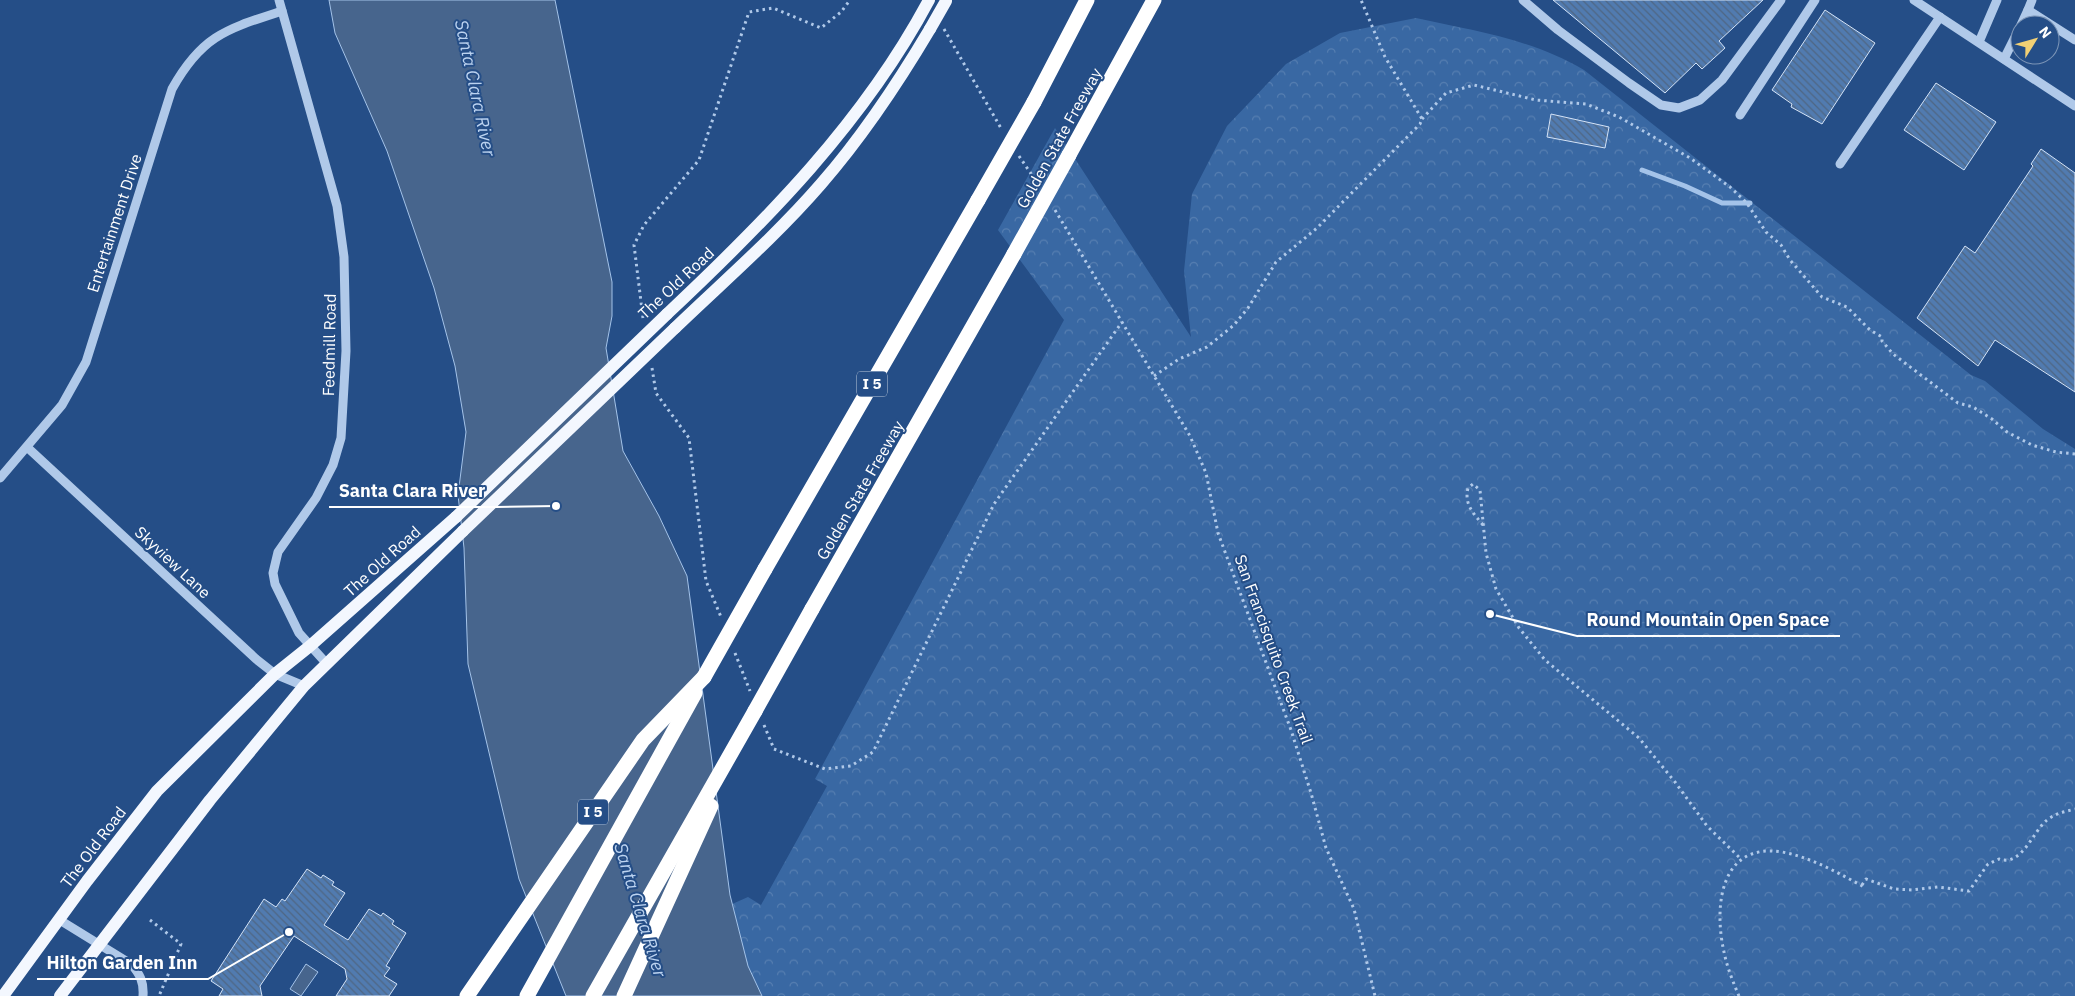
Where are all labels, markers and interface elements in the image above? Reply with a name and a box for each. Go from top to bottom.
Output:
north arrow [2010,15,2060,65]
water label: Santa Clara River [450,18,501,159]
text: N [2035,23,2056,42]
street label: Golden State Freeway [1012,64,1106,212]
street label: Entertainment Drive [82,151,146,295]
street label: The Old Road [634,243,718,323]
street label: Feedmill Road [318,294,340,396]
road number: I 5 [857,372,887,396]
street label: Golden State Freeway [812,417,908,563]
callout: Santa Clara River [329,474,496,507]
text: Santa Clara River [339,479,485,502]
street label: The Old Road [340,521,424,601]
street label: Skyview Lane [131,522,215,602]
street label: San Francisquito Creek Trail [1230,552,1318,746]
callout: Round Mountain Open Space [1577,603,1840,636]
text: Round Mountain Open Space [1587,608,1829,631]
road number: I 5 [578,800,608,824]
street label: The Old Road [56,803,130,891]
water label: Santa Clara River [609,840,672,980]
callout: Hilton Garden Inn [37,946,208,979]
text: Hilton Garden Inn [46,951,198,974]

